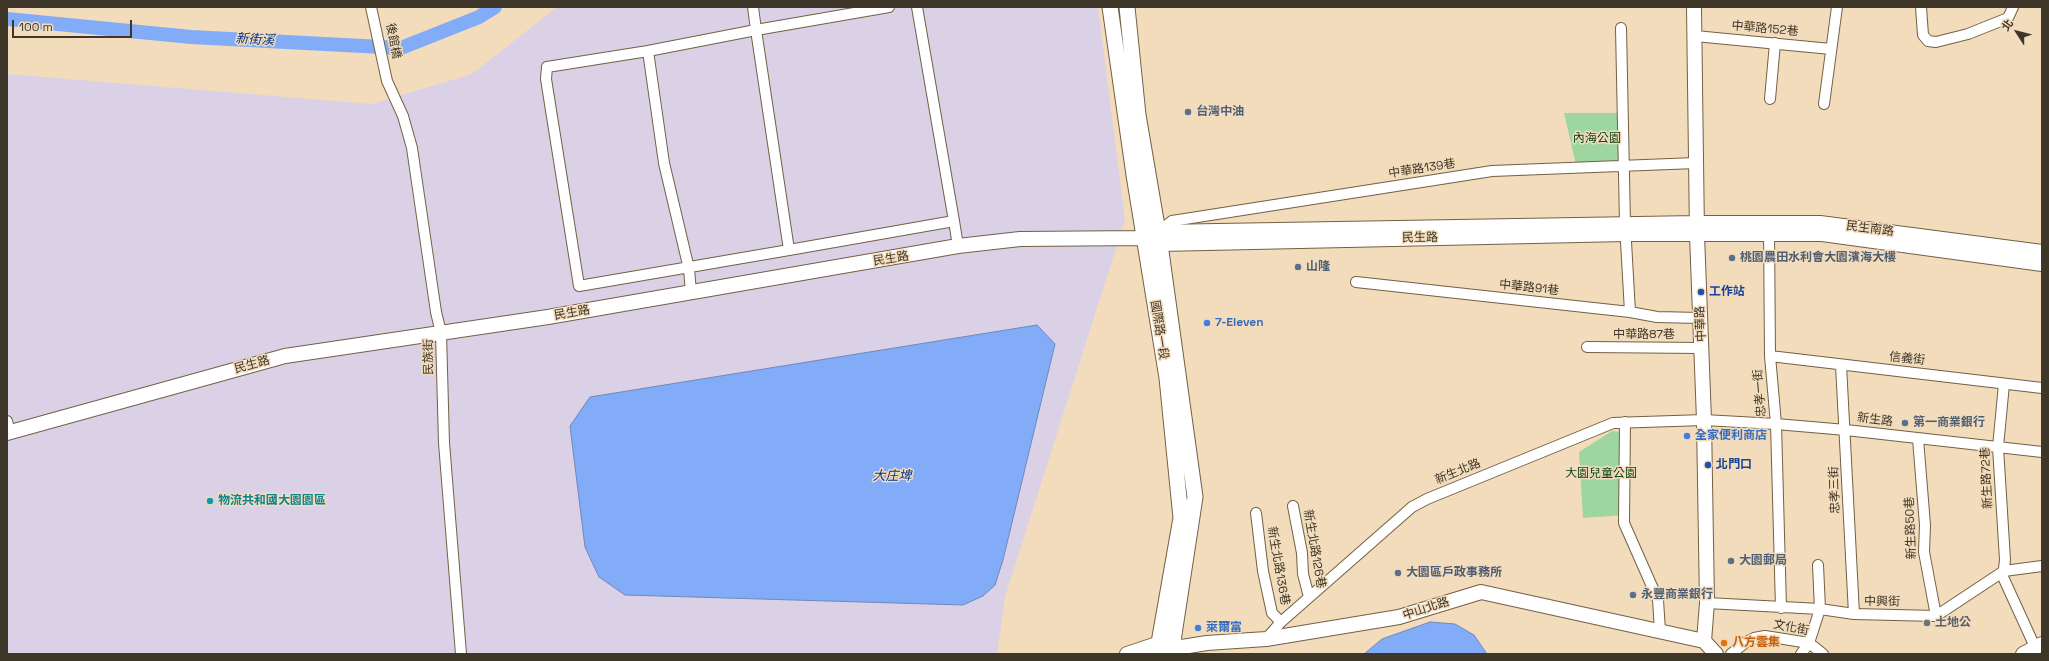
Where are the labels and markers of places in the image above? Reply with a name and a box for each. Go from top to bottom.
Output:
place label: 台灣中油 [1196,105,1244,119]
marker: 台灣中油 [1183,107,1193,117]
place label: 桃園農田水利會大園濱海大樓 [1740,251,1896,265]
marker: 桃園農田水利會大園濱海大樓 [1727,253,1737,263]
place label: 山隆 [1306,260,1330,274]
marker: 山隆 [1293,262,1303,272]
place label: 工作站 [1709,285,1745,299]
marker: 工作站 [1696,287,1706,297]
place label: 7-Eleven [1215,316,1264,330]
marker: 7-Eleven [1202,318,1212,328]
place label: 第一商業銀行 [1913,416,1985,430]
marker: 第一商業銀行 [1900,418,1910,428]
place label: 全家便利商店 [1695,429,1767,443]
marker: 全家便利商店 [1682,431,1692,441]
place label: 北門口 [1716,458,1752,472]
marker: 北門口 [1703,460,1713,470]
place label: 物流共和國大園園區 [218,494,326,508]
marker: 物流共和國大園園區 [205,496,215,506]
place label: 大園郵局 [1739,554,1787,568]
marker: 大園郵局 [1726,556,1736,566]
place label: 大園區戶政事務所 [1406,566,1502,580]
marker: 大園區戶政事務所 [1393,568,1403,578]
place label: 永豐商業銀行 [1641,588,1713,602]
marker: 永豐商業銀行 [1628,590,1638,600]
place label: 土地公 [1935,616,1971,630]
marker: 土地公 [1922,618,1932,628]
place label: 萊爾富 [1206,621,1242,635]
marker: 萊爾富 [1193,623,1203,633]
place label: 八方雲集 [1732,636,1780,650]
marker: 八方雲集 [1719,638,1729,648]

